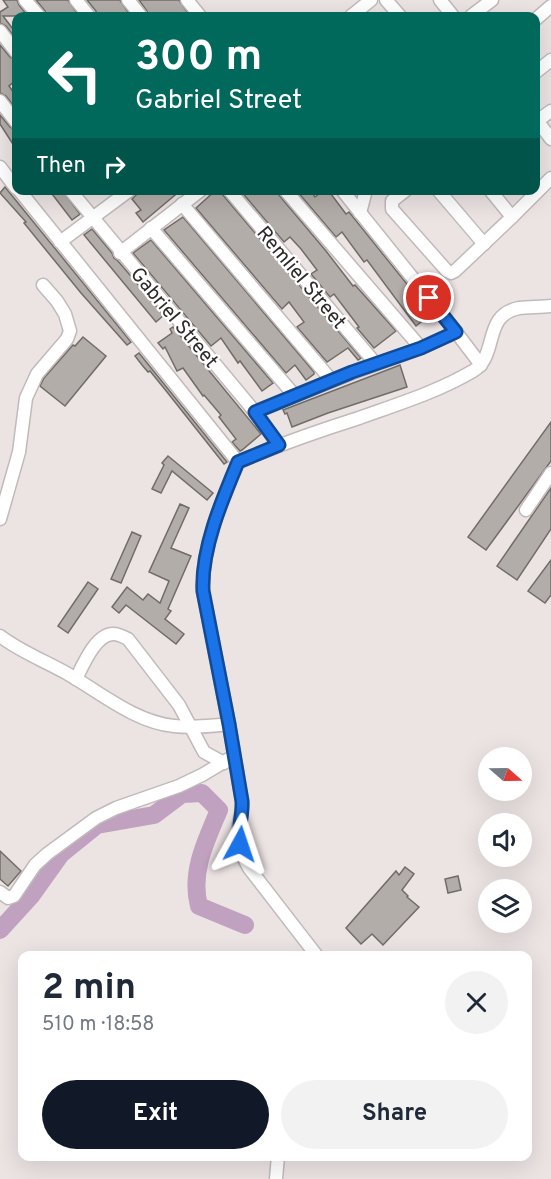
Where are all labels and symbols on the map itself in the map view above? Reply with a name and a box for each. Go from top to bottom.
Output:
street label: Remliel Street [250,221,351,335]
street label: Gabriel Street [124,262,223,374]
pin [403,272,454,323]
north arrow [478,747,532,801]
position arrow [208,812,272,876]

